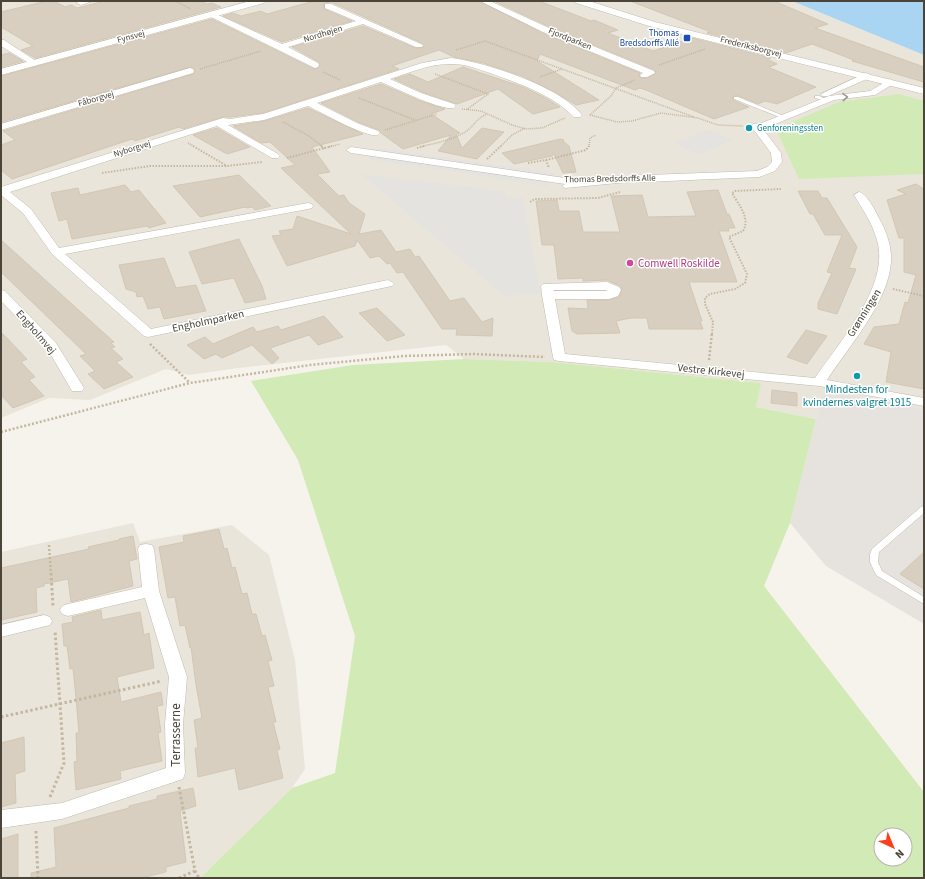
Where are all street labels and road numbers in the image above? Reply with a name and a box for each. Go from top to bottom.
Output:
street label: Nordhøjen [302,22,344,46]
street label: Fjordparken [546,24,594,54]
street label: Fynsvej [116,27,146,47]
street label: Frederiksborgvej [719,33,783,61]
street label: Fåborgvej [76,88,116,110]
street label: Nyborgvej [112,137,152,161]
street label: Thomas Bredsdorffs Alle [564,172,656,186]
street label: Grønningen [843,286,885,340]
street label: Engholmparken [171,306,245,336]
street label: Engholmvej [12,307,60,357]
street label: Vestre Kirkevej [677,360,745,382]
street label: Terrasserne [167,703,185,767]

